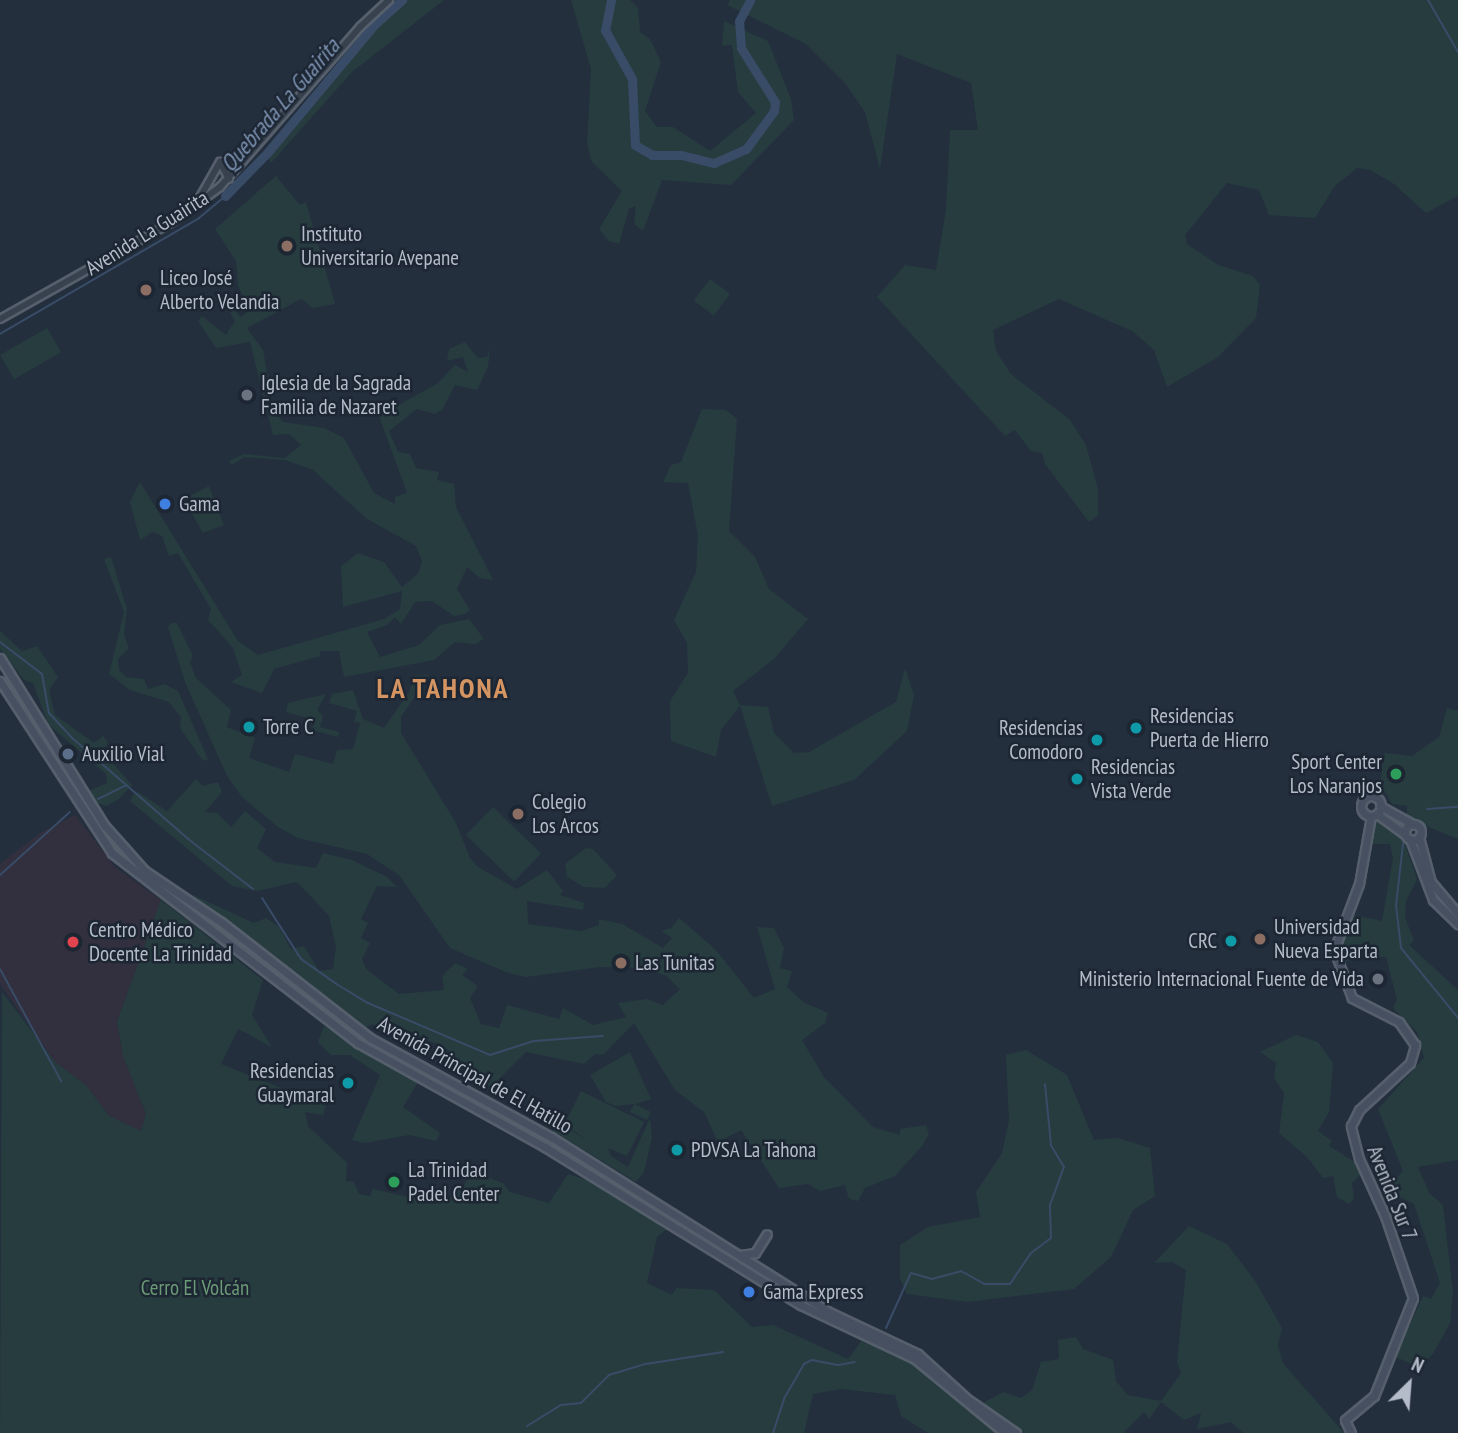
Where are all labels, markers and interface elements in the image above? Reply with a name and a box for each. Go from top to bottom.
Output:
water label: Quebrada La Guairita [215,33,345,177]
street label: Avenida La Guairita [81,185,213,281]
place label: Instituto Universitario Avepane [301,221,459,271]
marker: Instituto Universitario Avepane [279,238,295,254]
place label: Liceo José Alberto Velandia [160,265,280,315]
marker: Liceo José Alberto Velandia [138,282,154,298]
place label: Iglesia de la Sagrada Familia de Nazaret [261,370,411,420]
marker: Iglesia de la Sagrada Familia de Nazaret [239,387,255,403]
place label: Gama [179,491,220,517]
marker: Gama [157,496,173,512]
district label: LA TAHONA [377,671,509,705]
place label: Residencias Puerta de Hierro [1150,703,1269,753]
place label: Torre C [263,714,314,740]
place label: Residencias Comodoro [999,715,1083,765]
marker: Torre C [241,719,257,735]
marker: Residencias Puerta de Hierro [1128,720,1144,736]
marker: Residencias Comodoro [1089,732,1105,748]
place label: Auxilio Vial [82,741,165,767]
marker: Auxilio Vial [60,746,76,762]
place label: Sport Center Los Naranjos [1290,749,1382,799]
place label: Residencias Vista Verde [1091,754,1175,804]
marker: Sport Center Los Naranjos [1388,766,1404,782]
marker: Residencias Vista Verde [1069,771,1085,787]
place label: Colegio Los Arcos [532,789,599,839]
marker: Colegio Los Arcos [510,806,526,822]
place label: Universidad Nueva Esparta [1274,914,1378,964]
place label: Centro Médico Docente La Trinidad [89,917,232,967]
place label: CRC [1188,928,1217,954]
marker: Universidad Nueva Esparta [1252,931,1268,947]
marker: Centro Médico Docente La Trinidad [63,932,83,952]
marker: CRC [1223,933,1239,949]
place label: Las Tunitas [635,950,715,976]
marker: Las Tunitas [613,955,629,971]
place label: Ministerio Internacional Fuente de Vida [1079,966,1364,992]
marker: Ministerio Internacional Fuente de Vida [1370,971,1386,987]
street label: Avenida Principal de El Hatillo [373,1011,577,1139]
place label: Residencias Guaymaral [250,1058,334,1108]
marker: Residencias Guaymaral [340,1075,356,1091]
place label: PDVSA La Tahona [691,1137,817,1163]
marker: PDVSA La Tahona [669,1142,685,1158]
street label: Avenida Sur 7 [1362,1142,1422,1244]
place label: La Trinidad Padel Center [408,1157,499,1207]
marker: La Trinidad Padel Center [386,1174,402,1190]
park label: Cerro El Volcán [141,1275,249,1301]
place label: Gama Express [763,1279,864,1305]
marker: Gama Express [741,1284,757,1300]
north arrow [1374,1349,1444,1419]
text: N [1408,1352,1428,1378]

